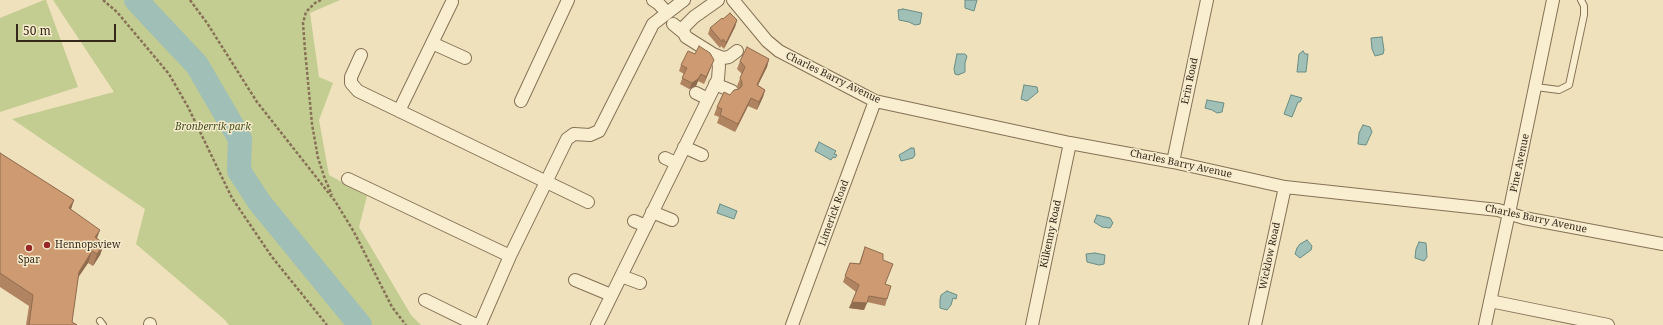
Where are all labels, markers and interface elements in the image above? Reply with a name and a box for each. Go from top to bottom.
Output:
scale bar [18,16,118,42]
text: 50 m [23,22,51,39]
street label: Charles Barry Avenue [784,50,882,106]
street label: Erin Road [1179,57,1201,105]
park label: Bronberrik park [175,121,251,133]
street label: Pine Avenue [1508,133,1532,193]
street label: Charles Barry Avenue [1129,147,1233,181]
street label: Limerick Road [816,178,852,248]
street label: Kilkenny Road [1038,199,1064,269]
street label: Charles Barry Avenue [1484,202,1588,236]
street label: Wicklow Road [1257,221,1283,291]
place label: Hennopsview [55,239,121,251]
marker: Hennopsview [42,240,52,250]
marker: Spar [24,243,34,253]
place label: Spar [18,254,40,266]

